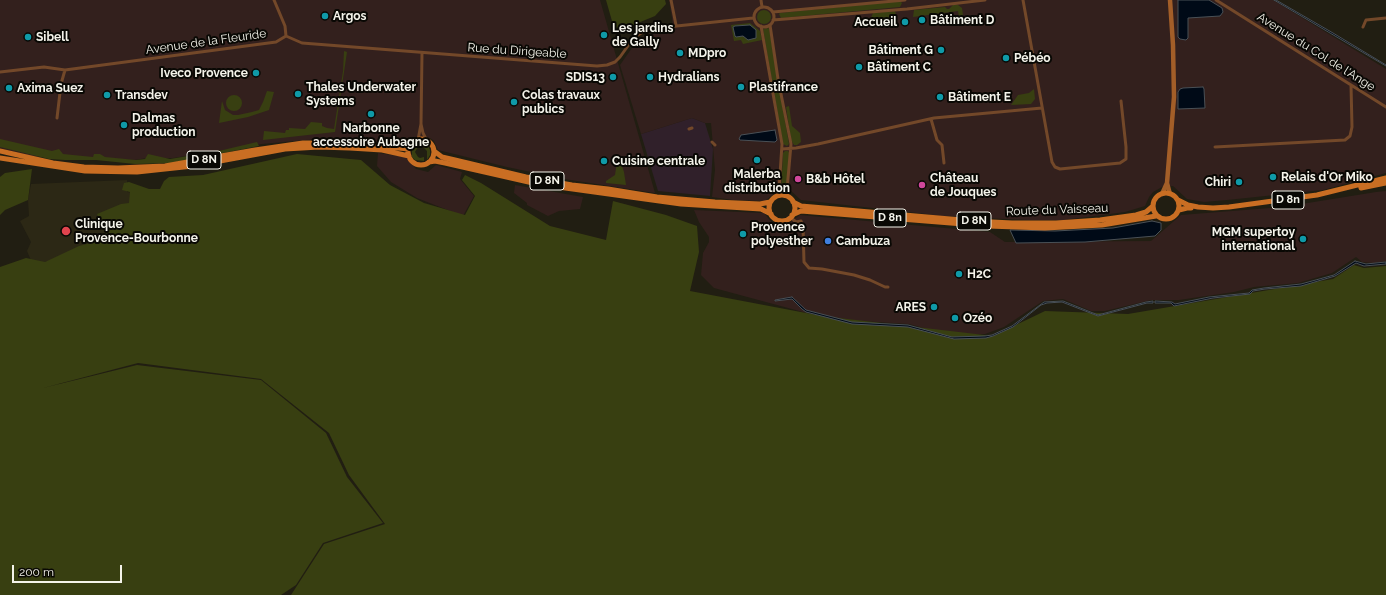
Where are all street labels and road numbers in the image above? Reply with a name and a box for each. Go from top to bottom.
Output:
street label: Avenue du Col de l'Ange [1254,10,1378,94]
street label: Avenue de la Fleuride [145,26,267,58]
street label: Rue du Dirigeable [467,40,567,62]
road number: D 8N [187,151,221,169]
road number: D 8N [530,172,564,190]
road number: D 8n [1272,191,1304,209]
street label: Route du Vaisseau [1005,201,1109,219]
road number: D 8n [874,209,906,227]
road number: D 8N [957,212,991,230]

